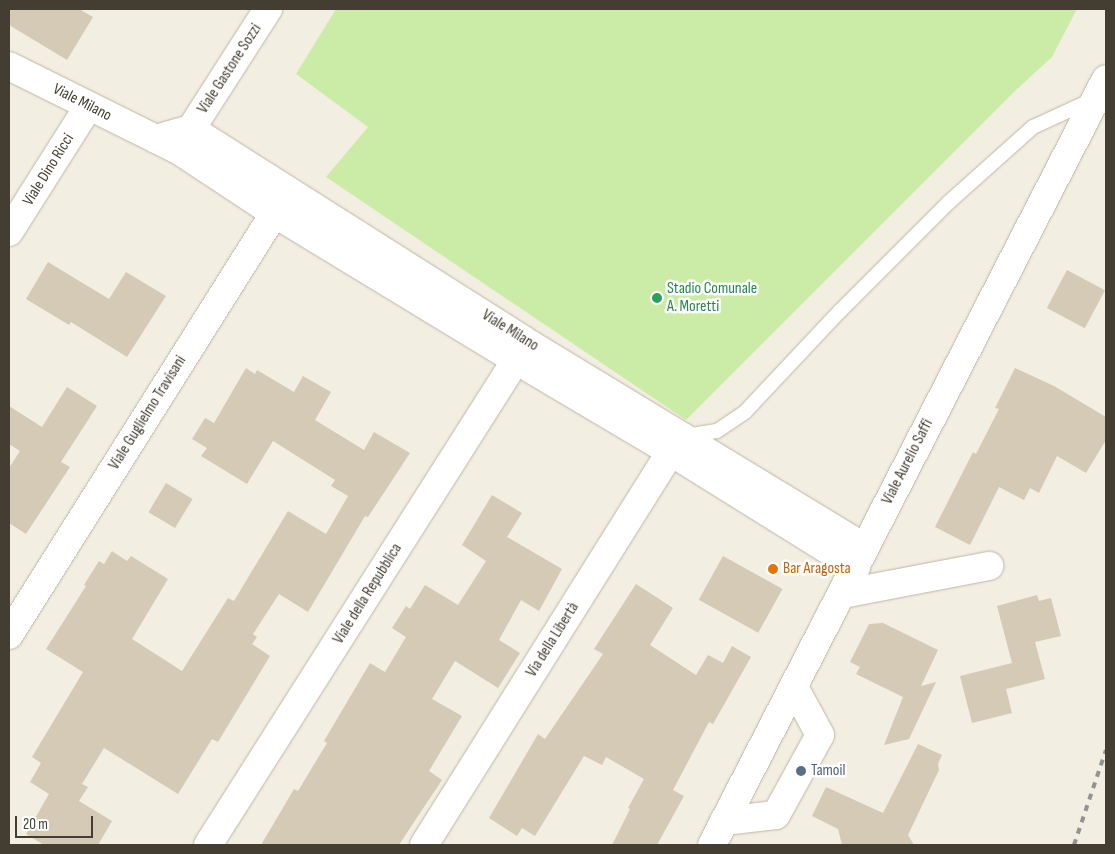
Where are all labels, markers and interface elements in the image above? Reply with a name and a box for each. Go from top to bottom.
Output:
street label: Viale Gastone Sozzi [194,21,266,117]
street label: Viale Milano [49,80,115,126]
street label: Viale Dino Ricci [19,130,79,210]
place label: Stadio Comunale A. Moretti [667,279,757,317]
marker: Stadio Comunale A. Moretti [651,292,663,304]
street label: Viale Milano [478,306,542,356]
street label: Viale Guglielmo Travisani [105,352,191,474]
street label: Viale Aurelio Saffi [878,416,938,508]
street label: Viale della Repubblica [329,540,407,648]
place label: Bar Aragosta [783,559,851,579]
marker: Bar Aragosta [767,563,779,575]
street label: Via della Libertà [523,599,583,681]
place label: Tamoil [811,761,845,781]
marker: Tamoil [795,765,807,777]
scale bar [18,806,95,838]
text: 20 m [23,815,48,834]

